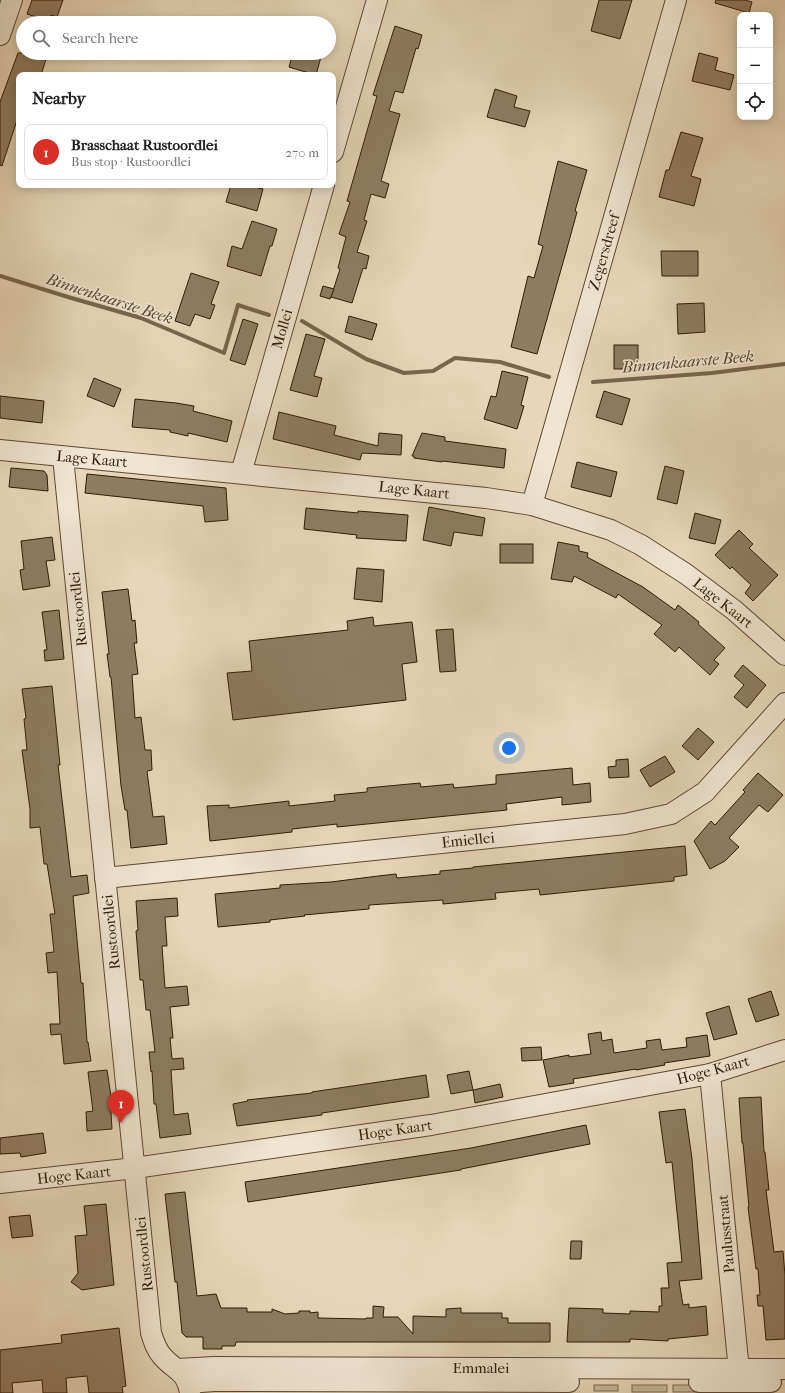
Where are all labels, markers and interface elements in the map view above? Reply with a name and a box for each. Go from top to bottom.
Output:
map controls [737,12,773,120]
button: + [737,12,773,48]
search box [16,16,336,60]
icon: search [30,27,52,49]
text: Search here [62,29,138,47]
button: − [737,48,773,84]
button: locate [737,84,773,120]
text: Nearby [32,88,86,108]
text: Brasschaat Rustoordlei [71,136,218,154]
text: 1 [44,145,48,160]
text: 270 m [285,145,319,160]
text: Bus stop · Rustoordlei [71,154,191,169]
street label: Zegersdreef [584,209,624,293]
water label: Binnenkaarste Beek [43,269,176,328]
street label: Mollei [268,306,296,351]
water label: Binnenkaarste Beek [620,346,755,377]
street label: Lage Kaart [56,447,129,471]
street label: Lage Kaart [378,477,451,503]
street label: Rustoordlei [65,570,91,647]
street label: Lage Kaart [689,574,757,632]
your location [499,738,519,758]
street label: Emiellei [441,828,496,852]
street label: Rustoordlei [98,893,124,970]
street label: Hoge Kaart [675,1051,752,1088]
pin: 1 [108,1090,134,1123]
street label: Hoge Kaart [357,1116,434,1144]
street label: Hoge Kaart [36,1162,113,1188]
street label: Paulusstraat [714,1193,738,1274]
street label: Rustoordlei [131,1215,157,1292]
street label: Emmalei [453,1359,510,1377]

